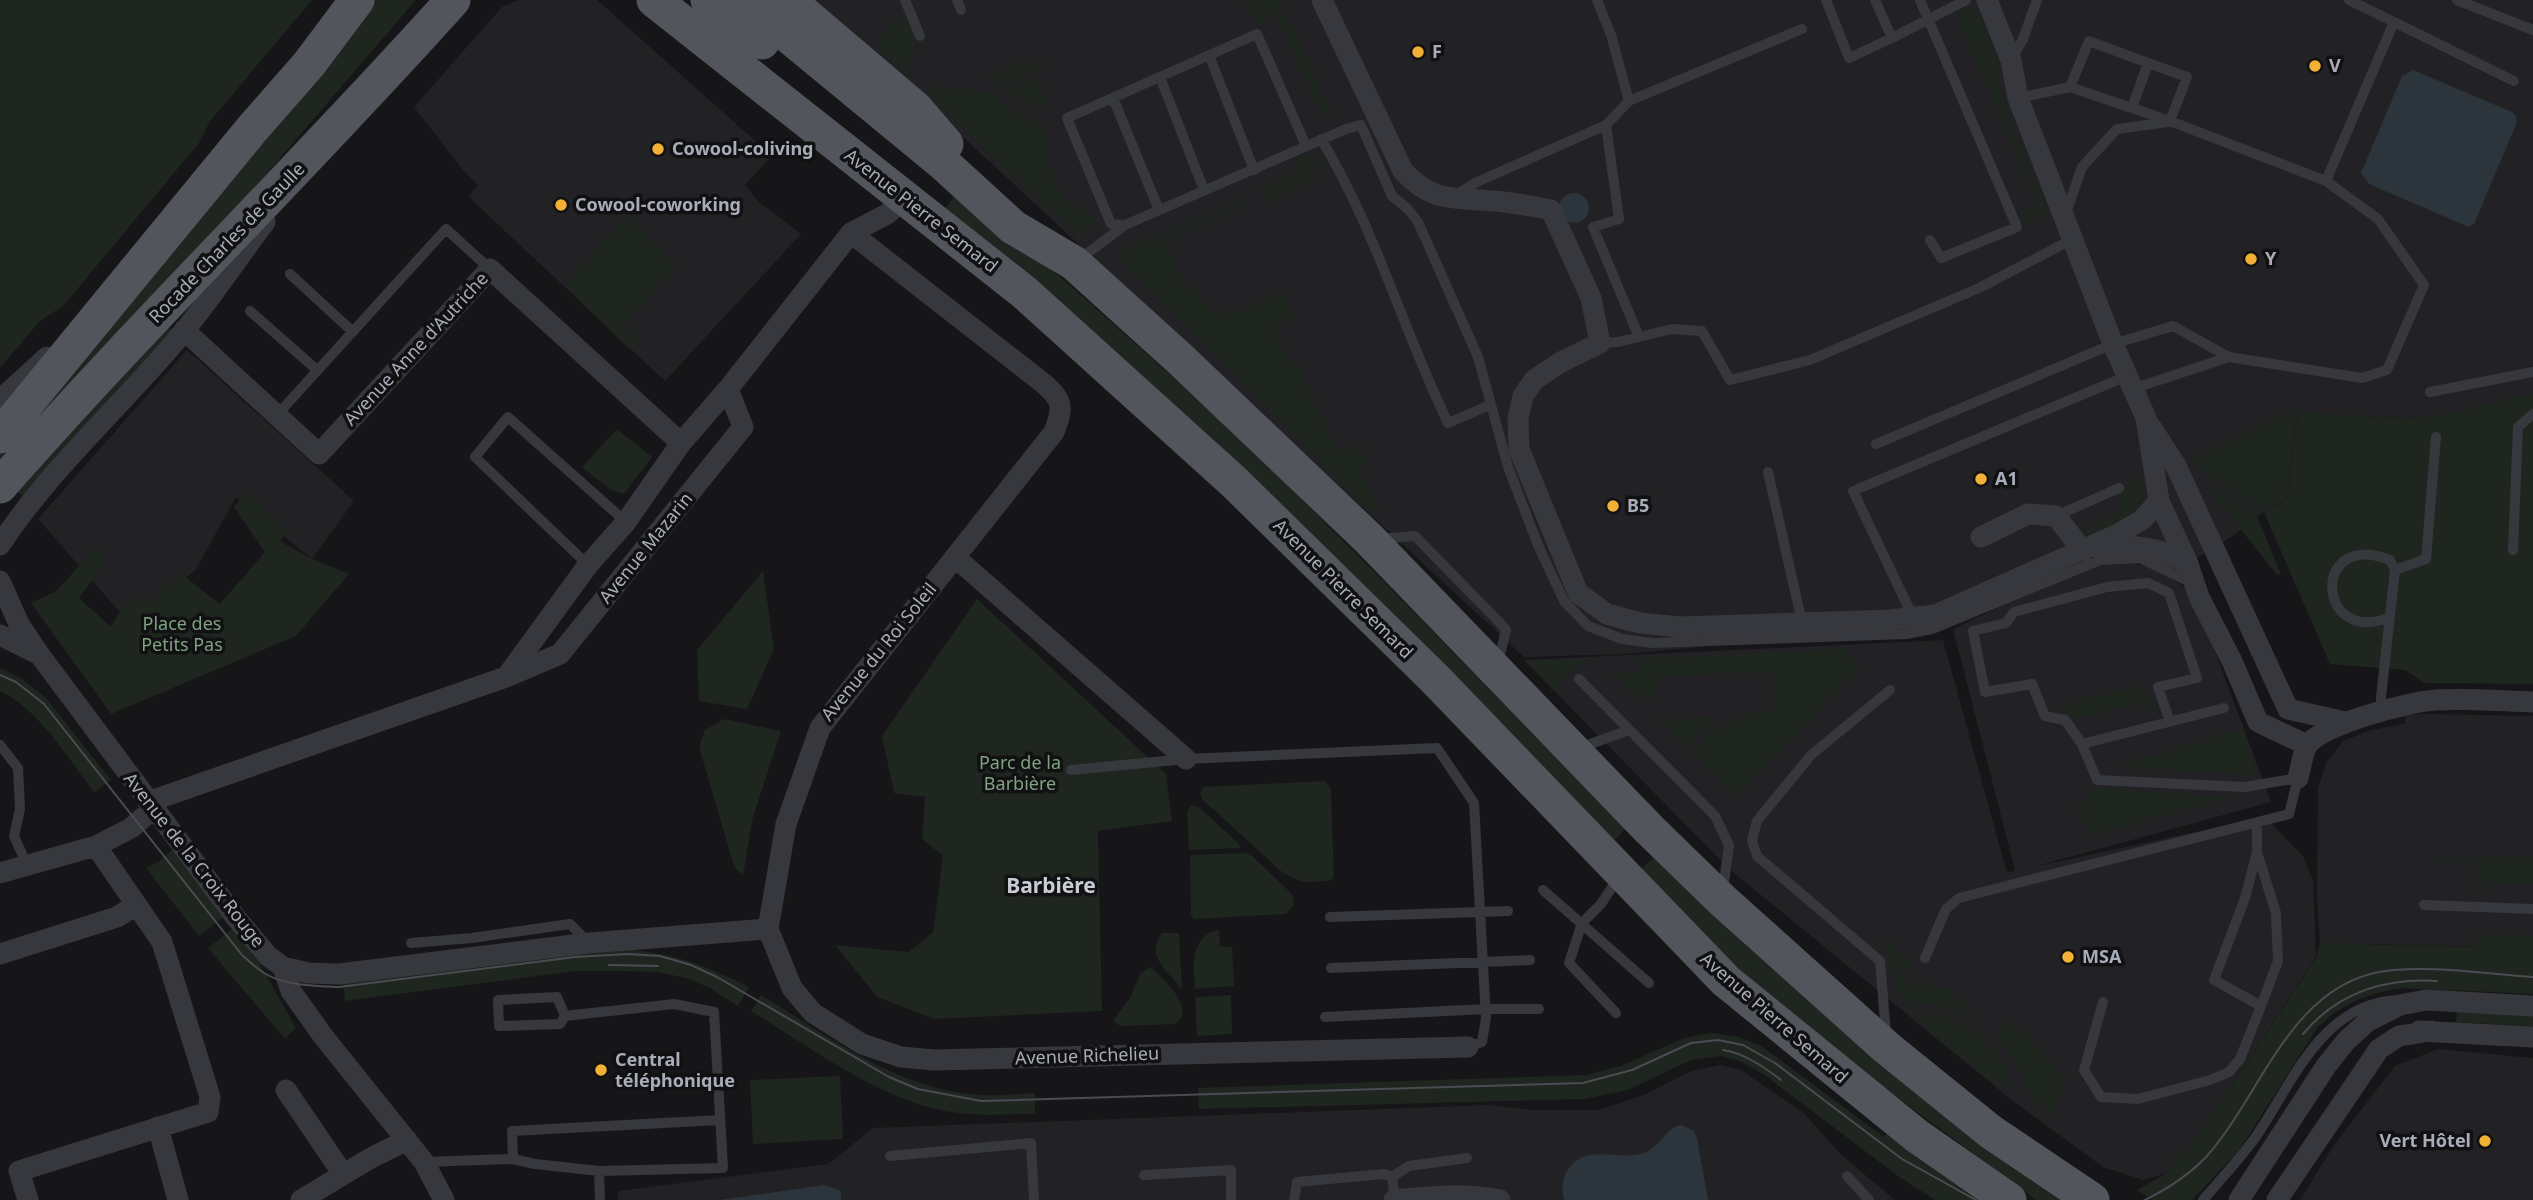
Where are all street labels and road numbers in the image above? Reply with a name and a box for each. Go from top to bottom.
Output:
street label: Avenue Pierre Semard [840,143,1003,278]
street label: Rocade Charles de Gaulle [143,157,309,328]
street label: Avenue Anne d'Autriche [338,266,493,430]
street label: Avenue Mazarin [593,487,697,608]
street label: Avenue Pierre Semard [1269,513,1419,663]
street label: Avenue du Roi Soleil [815,577,941,725]
street label: Avenue de la Croix Rouge [119,767,271,952]
street label: Avenue Pierre Semard [1696,947,1853,1088]
street label: Avenue Richelieu [1014,1040,1159,1070]

